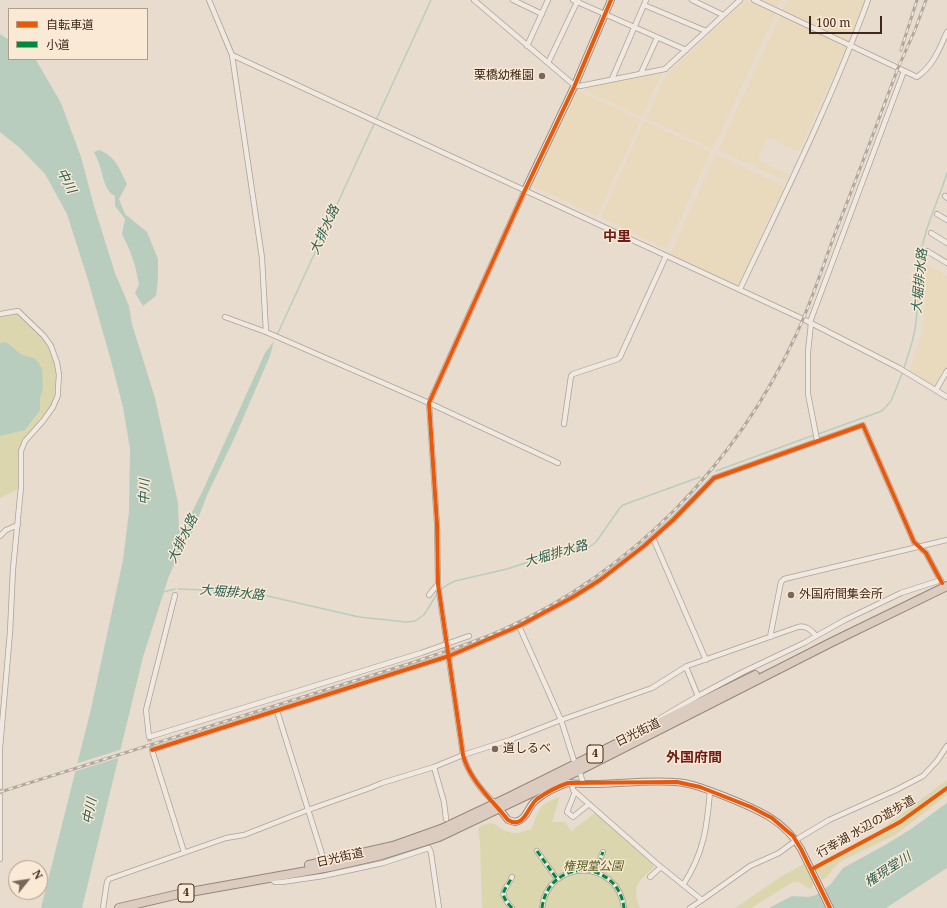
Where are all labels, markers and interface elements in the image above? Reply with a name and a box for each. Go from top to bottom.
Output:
legend [8,8,148,60]
scale bar [811,8,884,34]
text: 100 m [816,14,851,31]
text: 自転車道 [46,16,94,33]
text: 小道 [46,36,70,53]
place label: 栗橋幼稚園 [474,69,534,83]
marker: 栗橋幼稚園 [537,71,547,81]
water label: 中川 [53,166,79,196]
water label: 大排水路 [307,203,343,257]
district label: 中里 [603,229,631,245]
water label: 大堀排水路 [909,248,931,314]
water label: 中川 [137,479,153,505]
water label: 大排水路 [165,512,201,566]
water label: 大堀排水路 [523,538,589,570]
water label: 大堀排水路 [199,582,265,604]
place label: 外国府間集会所 [799,588,883,602]
marker: 外国府間集会所 [786,590,796,600]
street label: 日光街道 [613,716,663,750]
place label: 道しるべ [503,742,551,756]
marker: 道しるべ [490,744,500,754]
road number: 4 [587,745,603,763]
district label: 外国府間 [666,750,722,766]
street label: 行幸湖 水辺の遊歩道 [814,793,918,861]
water label: 中川 [80,797,100,825]
street label: 日光街道 [315,846,365,870]
water label: 権現堂川 [862,849,914,891]
north arrow [8,860,48,900]
park label: 権現堂公園 [563,860,623,874]
text: N [29,867,47,882]
road number: 4 [178,884,194,902]

